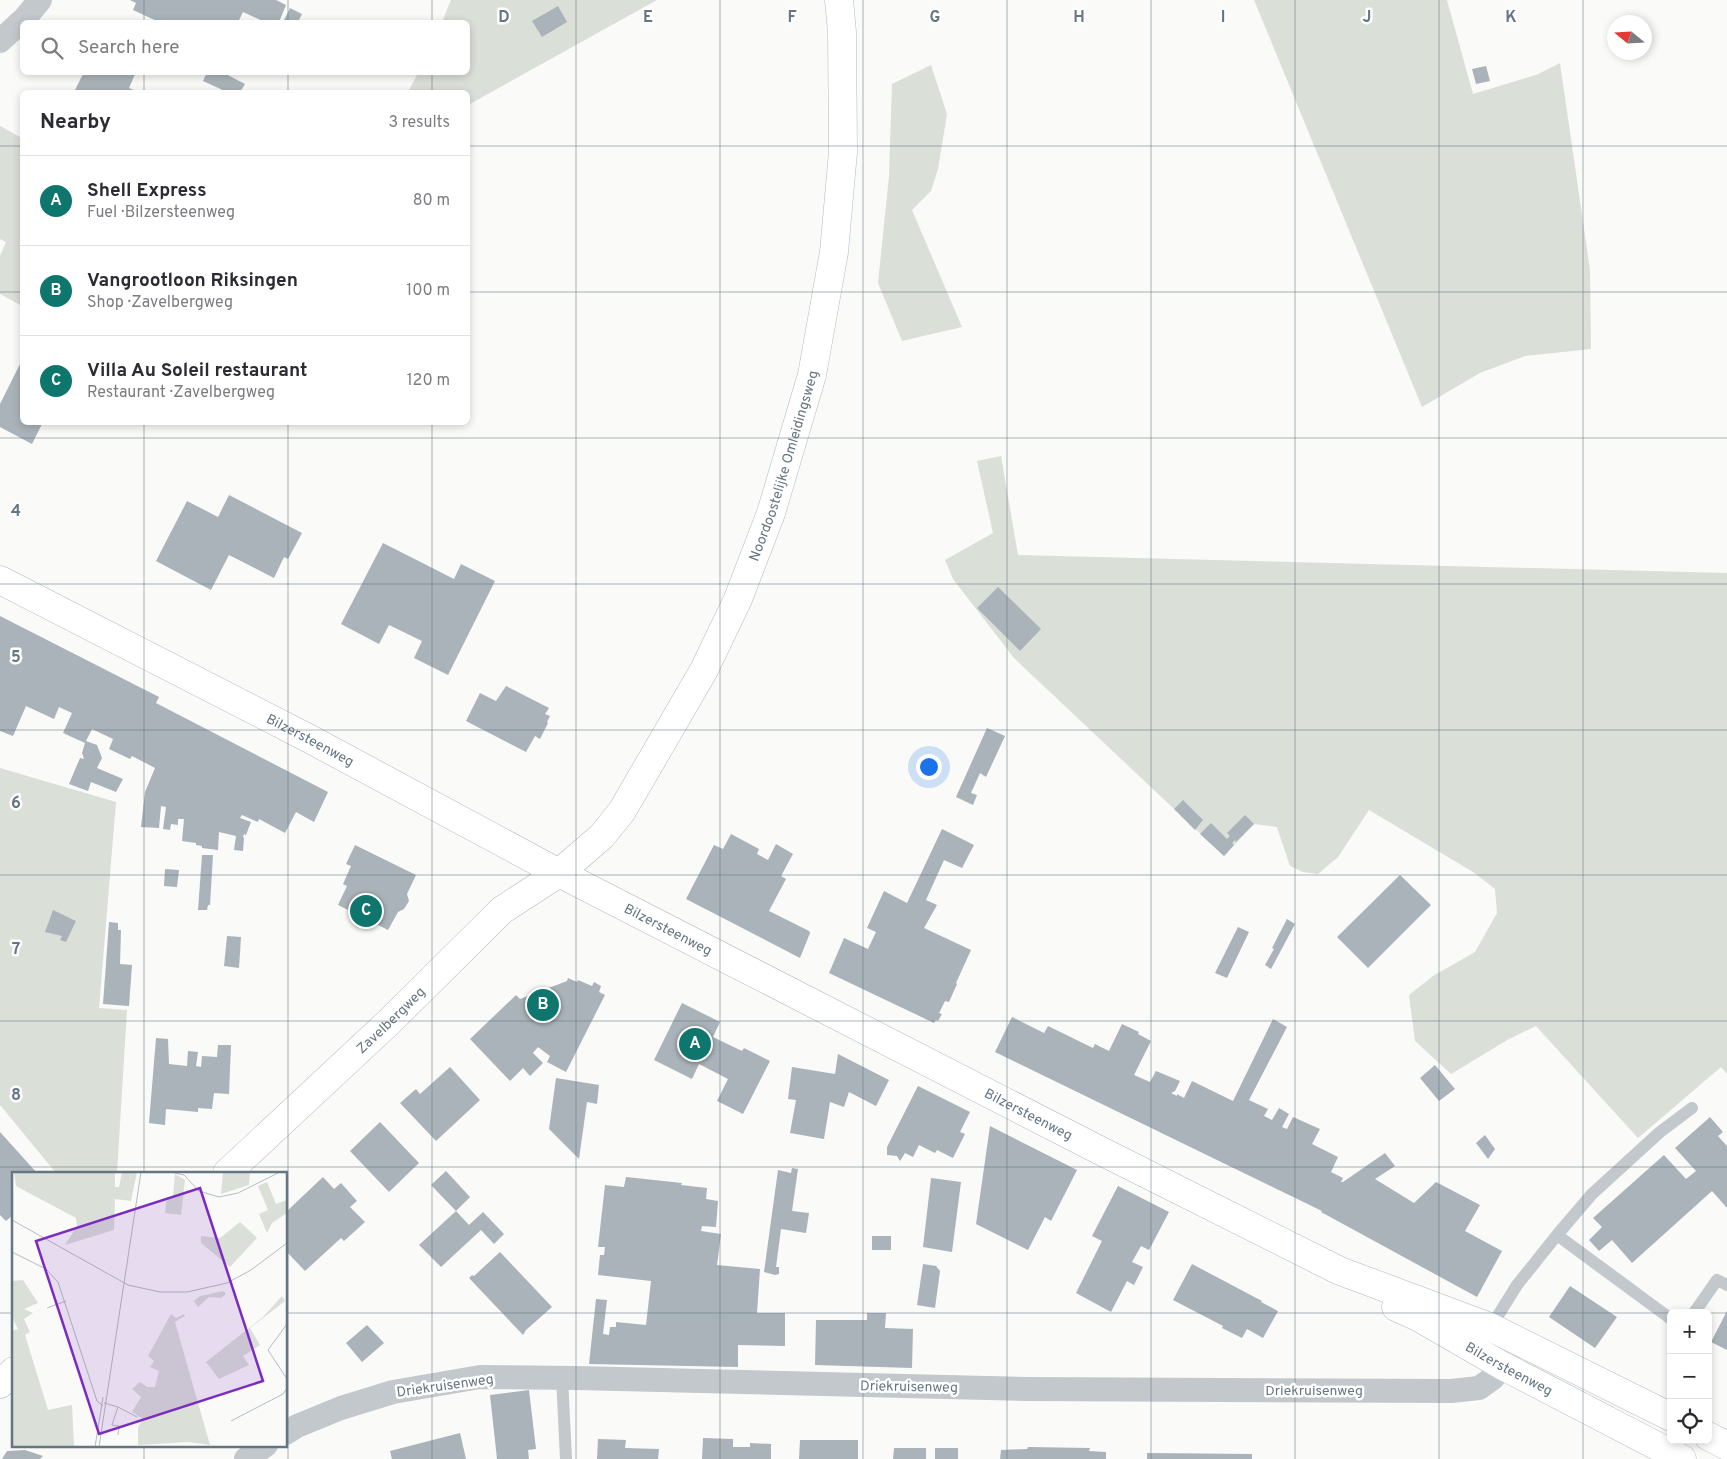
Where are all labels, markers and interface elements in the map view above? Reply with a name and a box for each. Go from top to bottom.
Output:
text: D [498,8,510,28]
text: E [643,8,653,28]
text: F [787,8,797,28]
text: G [930,8,940,28]
text: H [1073,8,1085,28]
text: I [1221,8,1225,28]
text: J [1363,8,1371,28]
text: K [1505,8,1517,28]
north arrow [1607,15,1652,60]
search box [20,20,470,75]
icon: search [38,34,66,62]
text: Search here [78,36,180,60]
text: Nearby [40,109,111,136]
text: 3 results [388,113,450,133]
text: Shell Express [87,179,207,203]
text: A [50,191,62,211]
text: 80 m [413,191,450,211]
text: Fuel · Bilzersteenweg [87,203,235,223]
text: Vangrootloon Riksingen [87,269,298,293]
text: B [50,281,62,301]
text: 100 m [406,281,450,301]
text: Shop · Zavelbergweg [87,293,233,313]
text: Villa Au Soleil restaurant [87,359,307,383]
street label: Noordoostelijke Omleidingsweg [746,369,823,564]
text: C [51,371,61,391]
text: 120 m [407,371,450,391]
text: Restaurant · Zavelbergweg [87,383,275,403]
text: 4 [11,502,21,522]
text: 5 [11,648,21,668]
street label: Bilzersteenweg [263,711,356,771]
your location [916,754,942,780]
text: 6 [11,794,21,814]
pin: C [350,892,382,930]
street label: Bilzersteenweg [621,901,715,960]
text: 7 [12,940,20,960]
street label: Zavelbergweg [353,984,429,1058]
pin: B [527,986,559,1024]
pin: A [679,1025,711,1063]
text: 8 [11,1086,21,1106]
street label: Bilzersteenweg [981,1086,1075,1145]
inset map [12,1172,288,1446]
map controls [1667,1309,1712,1444]
button: + [1667,1309,1712,1354]
street label: Bilzersteenweg [1462,1339,1555,1400]
button: − [1667,1354,1712,1399]
street label: Driekruisenweg [396,1371,495,1402]
street label: Driekruisenweg [860,1378,958,1397]
street label: Driekruisenweg [1265,1383,1363,1400]
button: locate [1667,1399,1712,1444]

